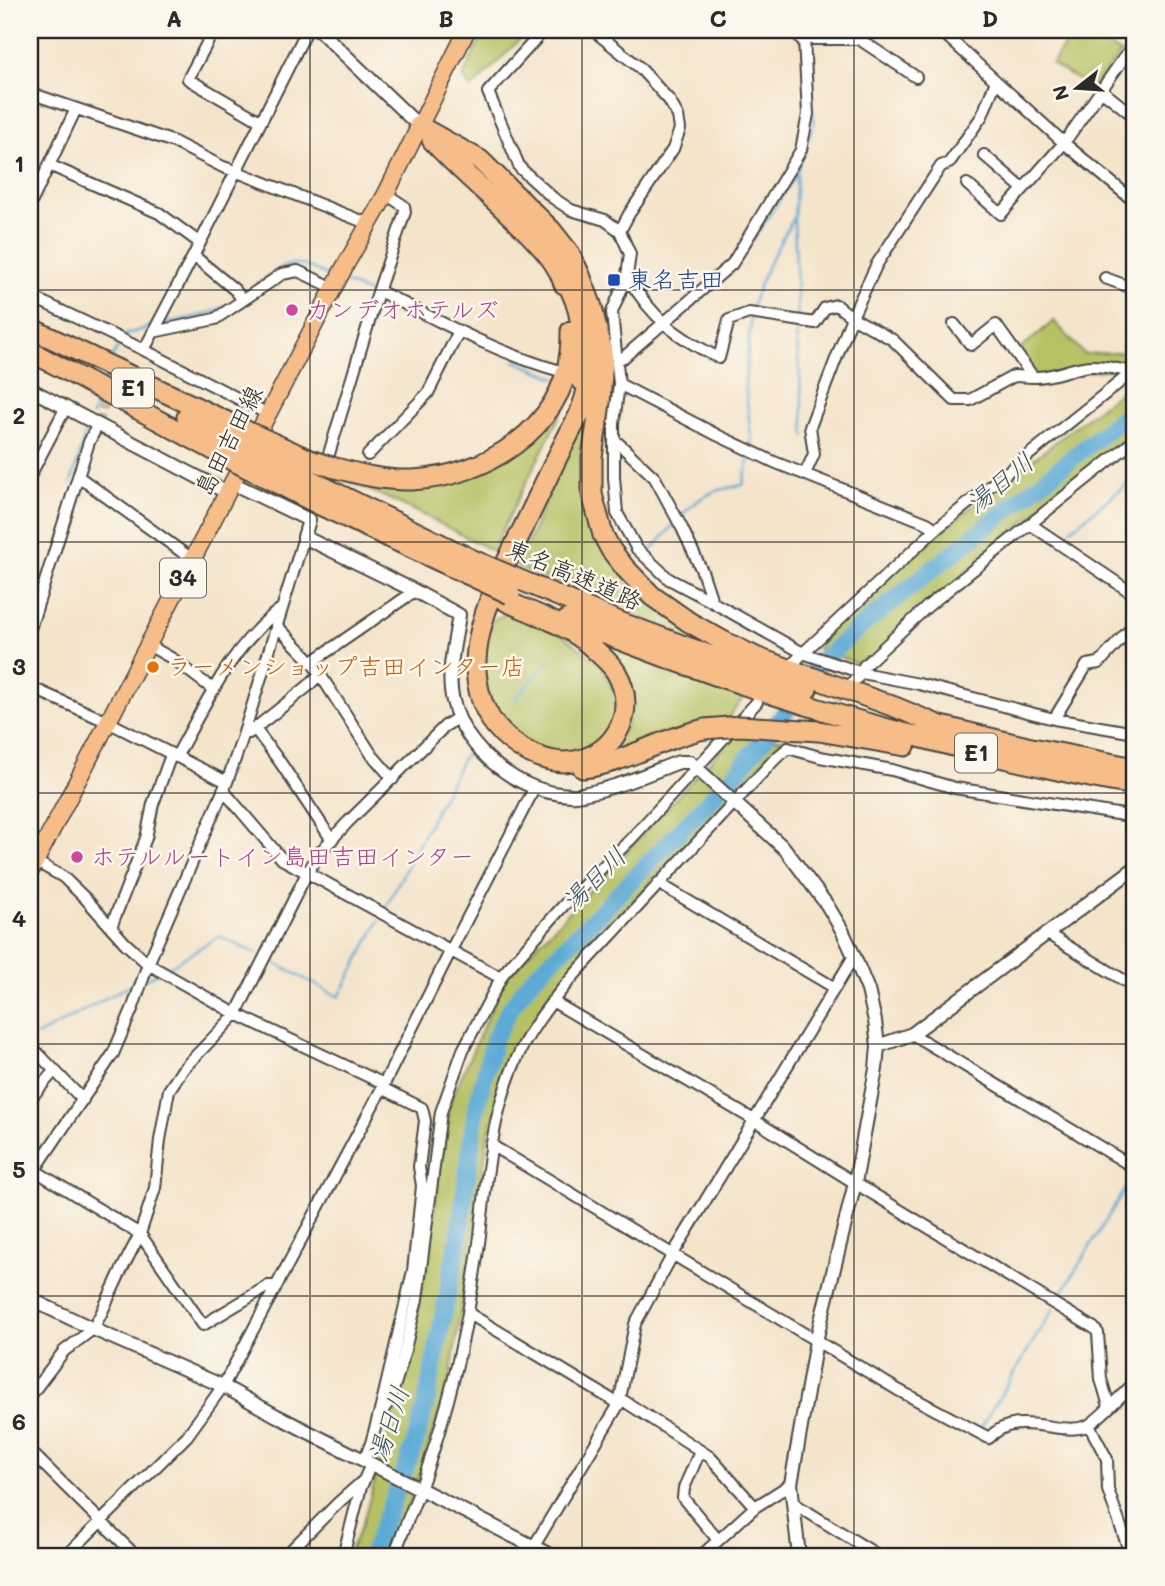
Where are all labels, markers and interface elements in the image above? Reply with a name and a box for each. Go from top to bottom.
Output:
text: A [166,3,182,33]
text: B [438,3,454,33]
text: C [709,3,727,33]
text: D [982,3,998,33]
north arrow [1042,52,1112,122]
text: N [1046,83,1074,104]
text: 1 [14,148,24,178]
place label: 東名吉田 [628,263,724,294]
marker: 東名吉田 [606,272,622,288]
place label: カンデオホテルズ [306,293,498,324]
marker: カンデオホテルズ [284,302,300,318]
road number: E1 [112,368,154,408]
street label: 島田吉田線 [187,380,269,501]
text: 2 [13,400,25,430]
water label: 湯日川 [958,444,1040,520]
street label: 東名高速道路 [502,531,647,616]
road number: 34 [160,558,206,598]
place label: ラーメンショップ吉田インター店 [167,650,525,681]
text: 3 [12,651,26,681]
marker: ラーメンショップ吉田インター店 [145,659,161,675]
road number: E1 [955,734,997,772]
water label: 湯日川 [554,839,633,918]
place label: ホテルルートイン島田吉田インター [91,840,474,871]
marker: ホテルルートイン島田吉田インター [69,849,85,865]
text: 4 [12,903,26,933]
text: 5 [12,1154,26,1184]
water label: 湯日川 [360,1381,416,1466]
text: 6 [12,1406,26,1436]

